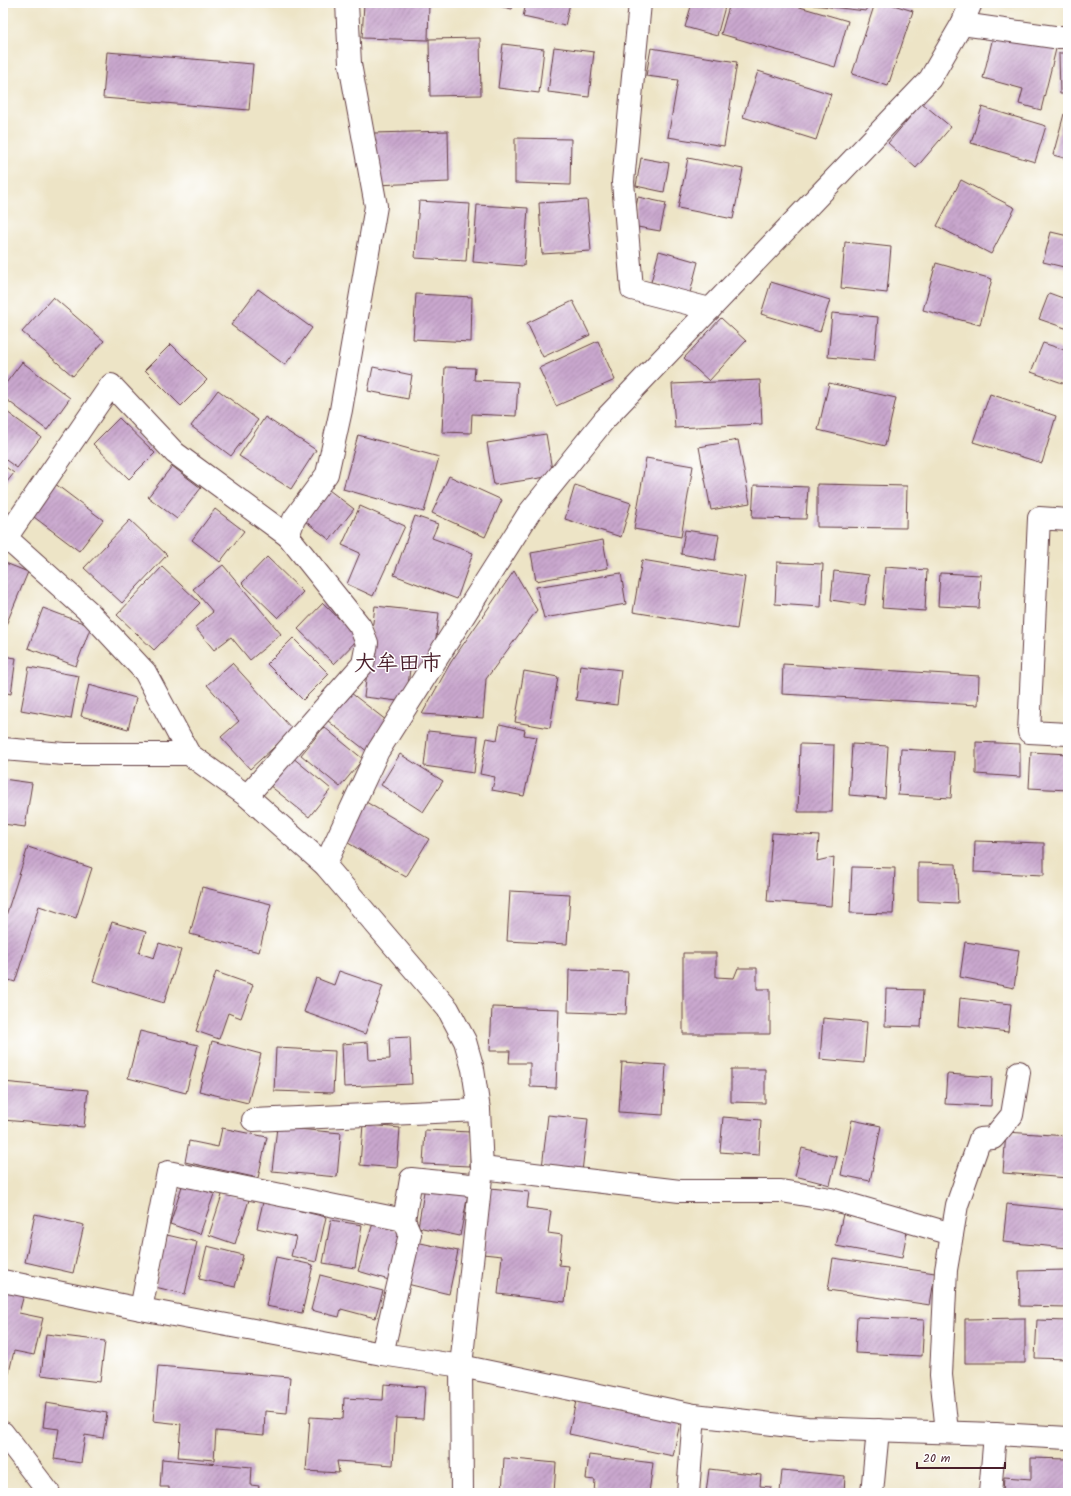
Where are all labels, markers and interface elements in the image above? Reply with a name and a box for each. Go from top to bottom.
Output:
district label: 大牟田市 [354,647,442,682]
scale bar [917,1444,1005,1470]
text: 20 m [923,1449,951,1468]

